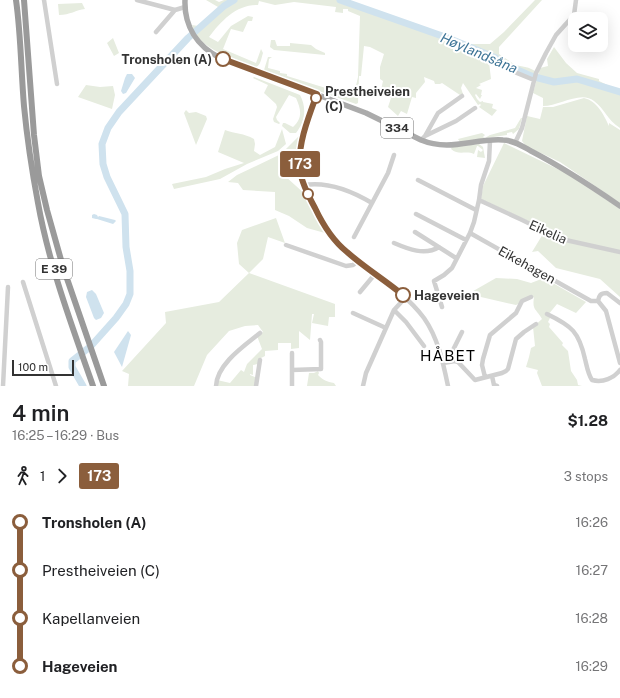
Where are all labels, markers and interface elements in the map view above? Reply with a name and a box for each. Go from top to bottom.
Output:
map controls [568,12,608,52]
button: layers [568,12,608,52]
water label: Høylandsåna [438,30,520,76]
marker: Tronsholen (A) [215,51,231,67]
place label: Tronsholen (A) [121,52,212,67]
place label: Prestheiveien (C) [325,84,410,114]
marker: Prestheiveien (C) [310,92,322,104]
road number: 334 [381,118,413,138]
line badge: 173 [277,151,323,177]
text: 173 [288,156,312,172]
unlabelled marker [302,188,314,200]
street label: Eikelia [527,217,569,247]
street label: Eikehagen [496,243,558,287]
road number: E 39 [36,259,72,279]
marker: Hageveien [395,287,411,303]
place label: Hageveien [414,288,479,303]
district label: HÅBET [420,346,476,364]
scale bar [12,358,74,377]
text: 100 m [18,361,48,373]
text: 4 min [12,400,69,426]
text: $1.28 [567,412,608,429]
text: 16:25 – 16:29 · Bus [12,428,119,443]
icon: walk [12,465,34,487]
icon: forward [51,465,73,487]
text: 173 [87,468,111,484]
text: 1 [40,469,45,484]
text: 3 stops [564,469,608,484]
text: Tronsholen (A) [42,514,147,531]
text: 16:26 [576,515,608,530]
text: Prestheiveien (C) [42,562,160,579]
text: 16:27 [576,563,608,578]
text: Kapellanveien [42,610,140,627]
text: 16:28 [575,611,608,626]
text: Hageveien [42,658,117,675]
text: 16:29 [576,659,608,674]

